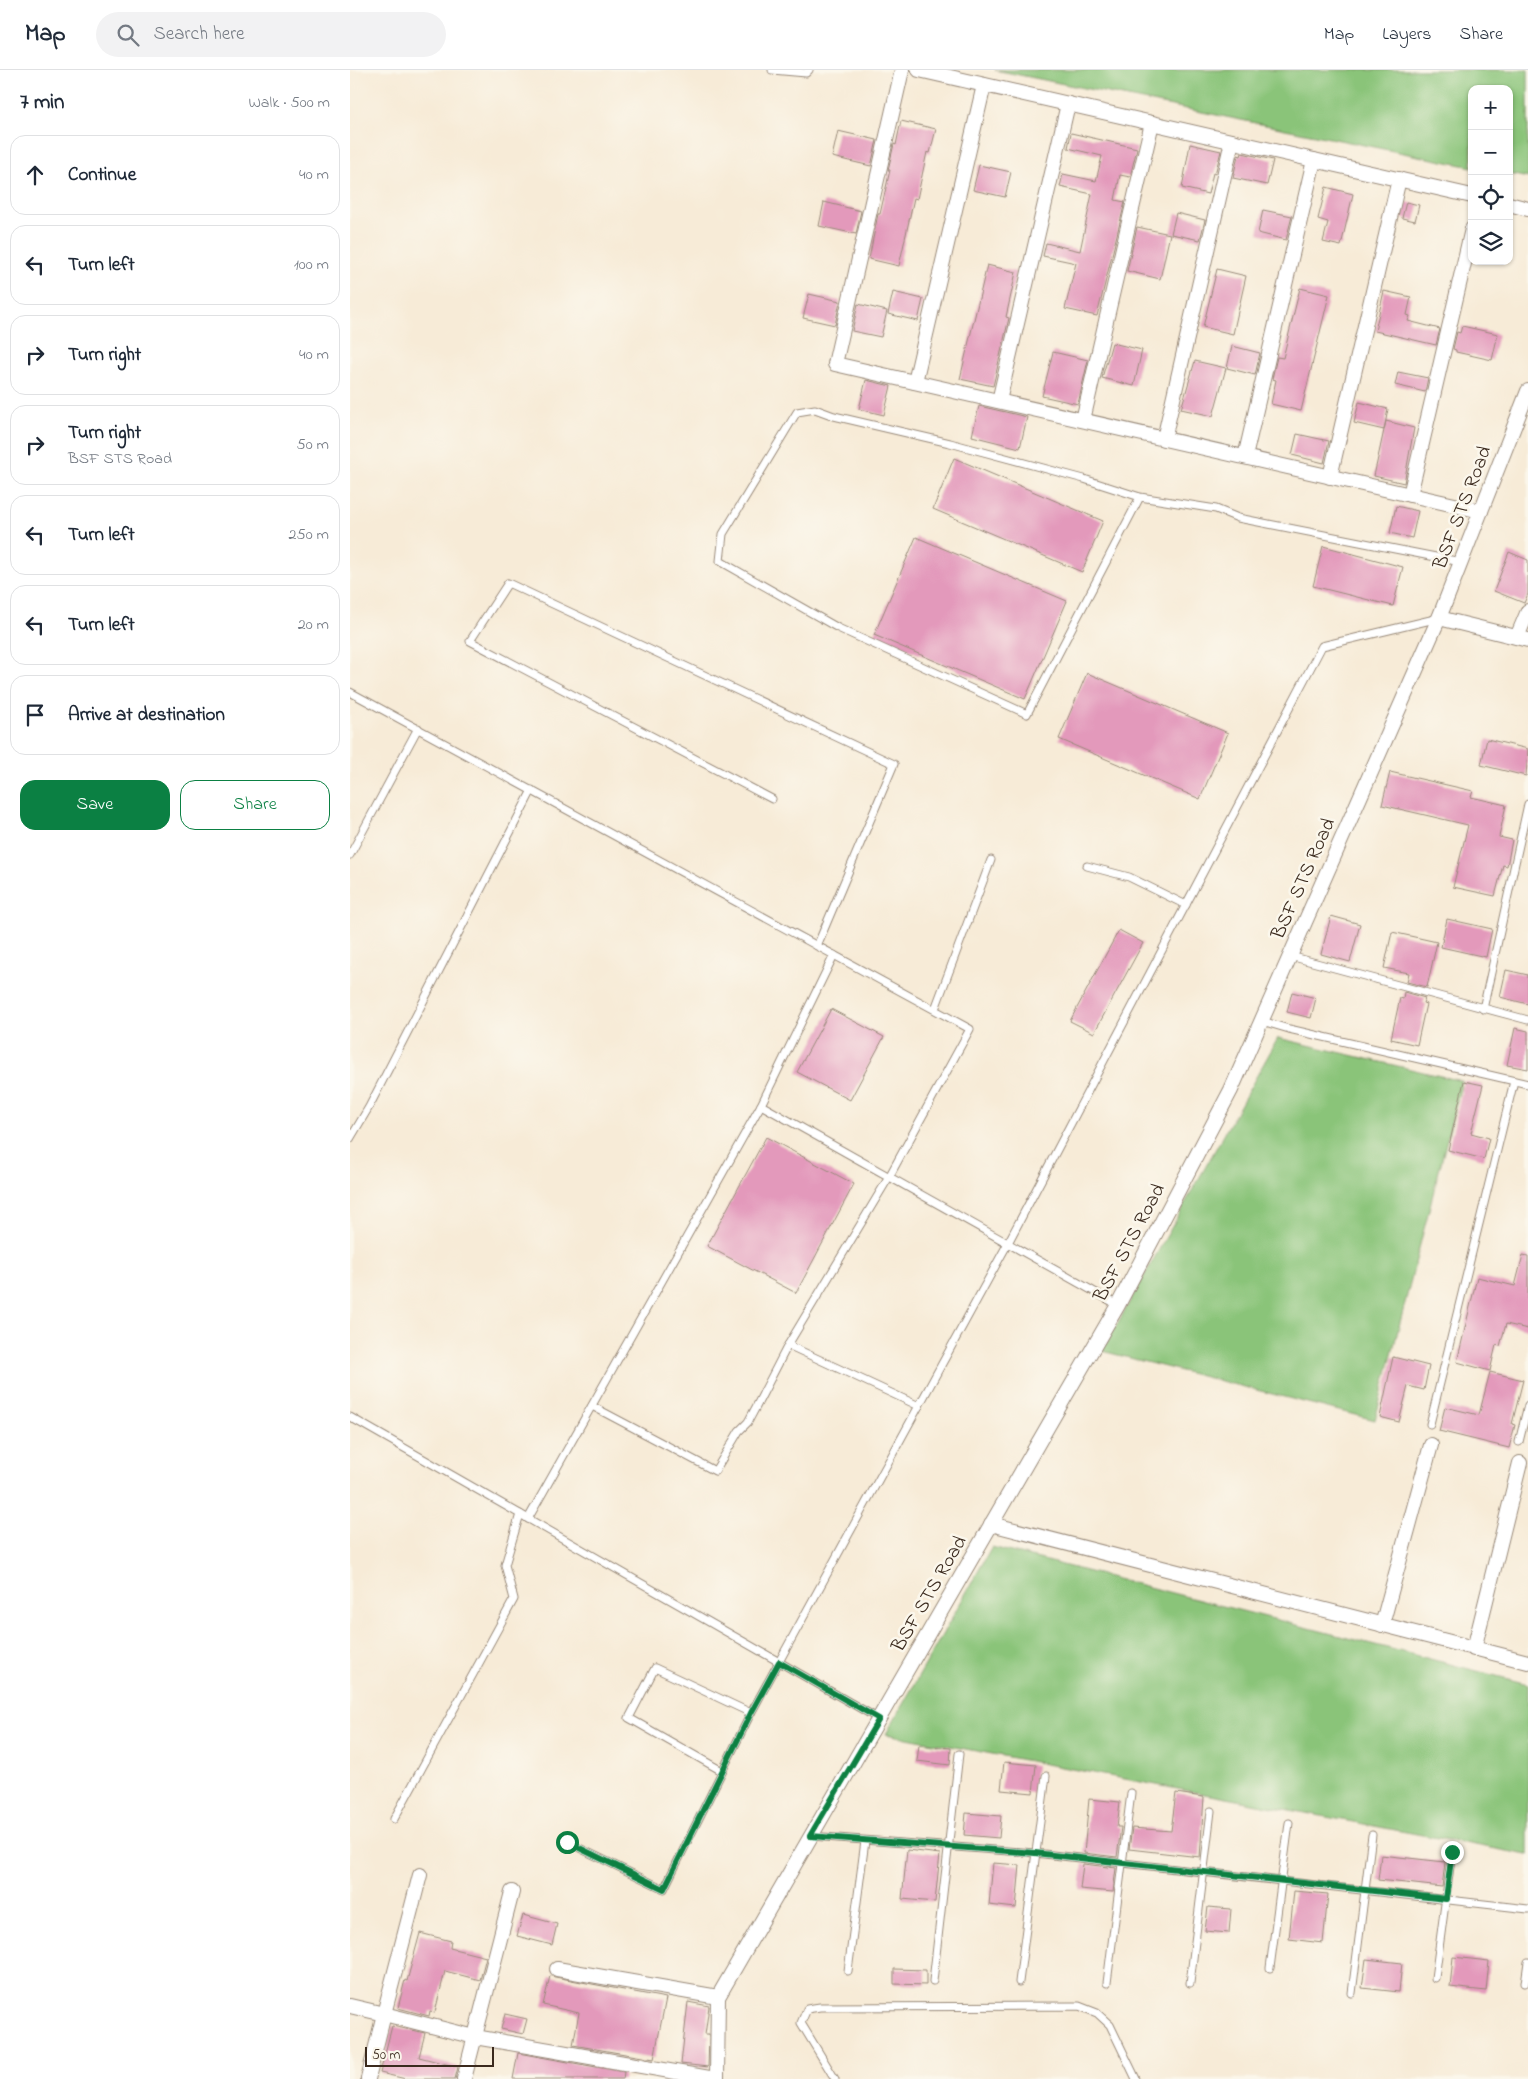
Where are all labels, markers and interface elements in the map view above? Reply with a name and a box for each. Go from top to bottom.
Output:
search box [96,12,446,57]
text: Map [25,17,66,52]
icon: search [114,21,142,49]
text: Search here [154,21,245,48]
text: Map [1324,22,1354,48]
text: Layers [1382,22,1432,48]
text: Share [1460,22,1503,48]
map controls [1468,85,1513,265]
button: + [1468,85,1513,130]
text: 7 min [20,88,64,118]
text: Walk · 500 m [248,91,330,115]
button: − [1468,130,1513,175]
icon: ahead [21,161,49,189]
text: Continue [68,162,136,189]
text: 40 m [299,163,329,187]
button: locate [1468,175,1513,220]
button: layers [1468,220,1513,265]
icon: left [21,251,49,279]
text: Turn left [68,252,135,279]
text: 100 m [294,253,329,277]
icon: right [21,341,49,369]
text: Turn right [68,342,141,369]
text: 40 m [299,343,329,367]
text: Turn right [68,420,141,447]
icon: right [21,431,49,459]
text: 50 m [297,433,329,457]
street label: BSF STS Road [1426,442,1500,575]
text: BSF STS Road [68,447,172,471]
icon: left [21,521,49,549]
text: Turn left [68,522,135,549]
text: 250 m [289,523,329,547]
icon: left [21,611,49,639]
text: Turn left [68,612,135,639]
text: 20 m [298,613,329,637]
icon: arrive [21,701,49,729]
text: Arrive at destination [68,702,225,729]
button: Save [20,780,170,830]
button: Share [180,780,330,830]
street label: BSF STS Road [1264,814,1344,945]
street label: BSF STS Road [1086,1179,1174,1308]
street label: BSF STS Road [885,1531,975,1659]
route start [556,1831,579,1854]
route end [1441,1841,1464,1864]
scale bar [365,2044,494,2067]
text: 50 m [372,2045,400,2066]

